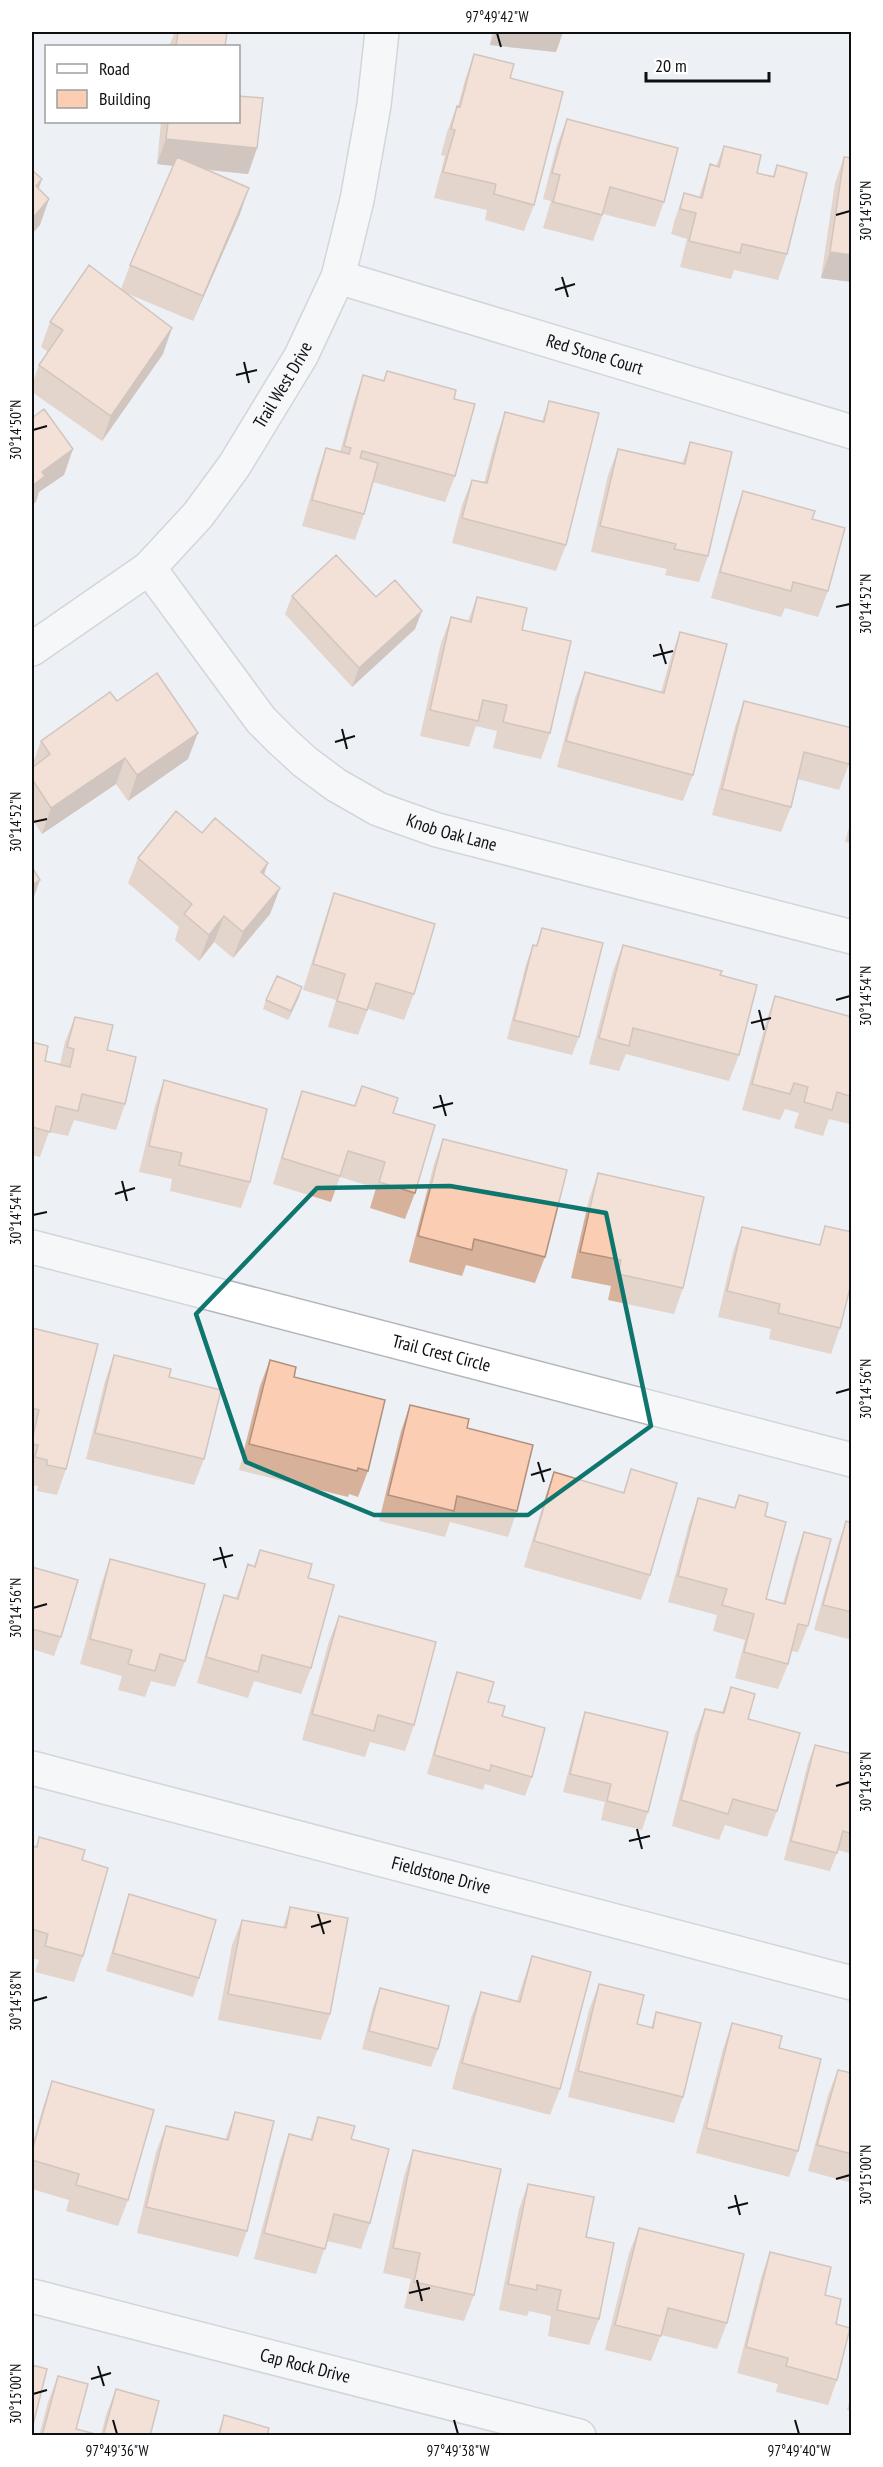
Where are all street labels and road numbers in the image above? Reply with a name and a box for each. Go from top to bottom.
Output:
street label: Red Stone Court [543,328,646,379]
street label: Trail West Drive [248,338,317,432]
street label: Knob Oak Lane [403,808,499,856]
street label: Trail Crest Circle [390,1329,493,1377]
street label: Fieldstone Drive [389,1851,493,1899]
street label: Cap Rock Drive [258,2343,353,2388]

